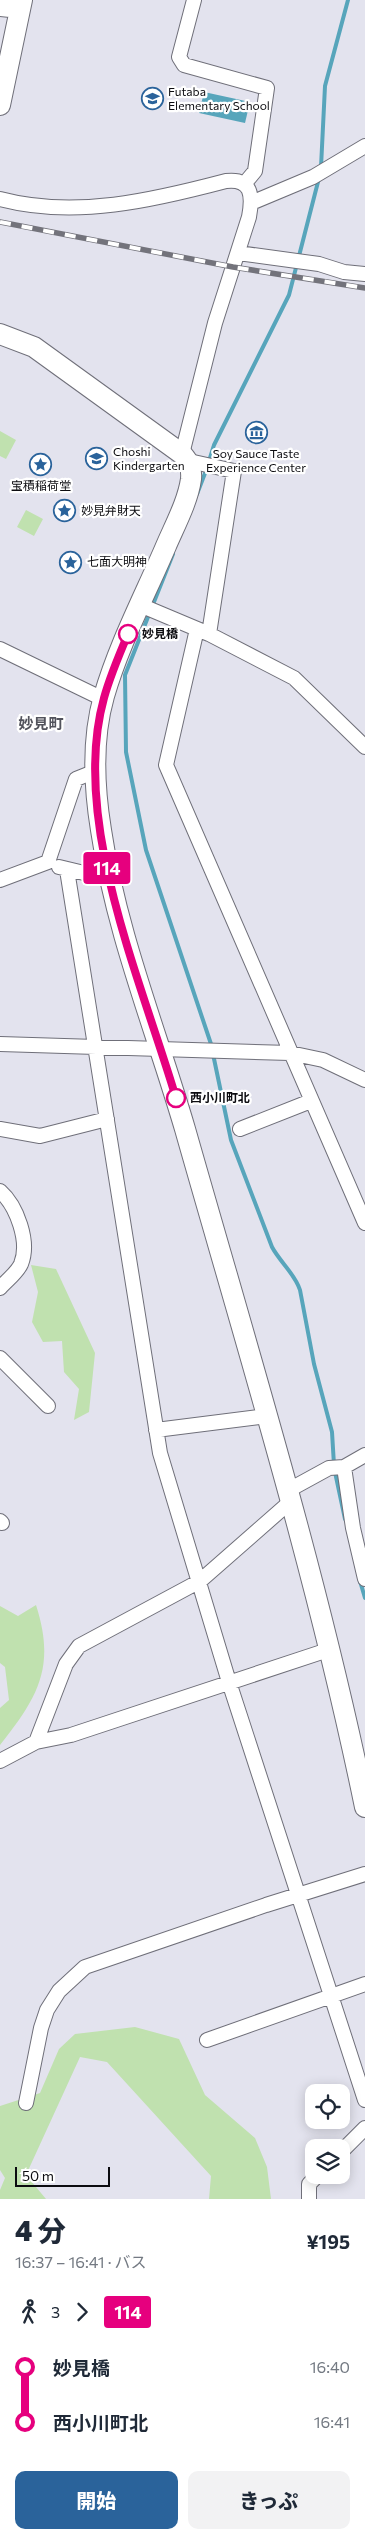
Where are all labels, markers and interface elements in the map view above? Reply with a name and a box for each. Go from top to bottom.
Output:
place label: Futaba Elementary School [168,84,270,112]
school or university icon: Futaba Elementary School [140,87,164,111]
museum icon: Soy Sauce Taste Experience Center [244,421,268,445]
place label: Choshi Kindergarten [113,444,185,472]
place label: Soy Sauce Taste Experience Center [206,446,306,474]
school or university icon: Choshi Kindergarten [85,447,109,471]
place icon: 宝積稲荷堂 [29,453,53,477]
place label: 宝積稲荷堂 [11,478,71,492]
place icon: 妙見弁財天 [53,499,77,523]
place label: 妙見弁財天 [81,503,141,517]
place icon: 七面大明神 [59,550,83,574]
place label: 七面大明神 [87,554,147,568]
marker: 妙見橋 [118,624,138,644]
place label: 妙見橋 [142,626,179,640]
district label: 妙見町 [18,714,64,732]
line badge: 114 [78,852,136,884]
text: 114 [93,857,121,879]
marker: 西小川町北 [166,1088,186,1108]
place label: 西小川町北 [190,1090,250,1104]
map controls [305,2084,350,2184]
button: locate [305,2084,350,2129]
button: layers [305,2139,350,2184]
scale bar [15,2164,110,2187]
text: 50 m [22,2167,54,2184]
text: 4 分 [15,2213,66,2247]
text: ¥195 [306,2230,350,2253]
text: 16:37 – 16:41 · バス [15,2252,147,2271]
icon: walk [15,2298,43,2326]
icon: forward [68,2298,96,2326]
text: 114 [114,2301,141,2323]
text: 3 [51,2302,60,2321]
text: 妙見橋 [53,2356,110,2379]
text: 16:40 [310,2357,350,2376]
text: 西小川町北 [53,2411,148,2434]
text: 16:41 [314,2412,350,2431]
button: 開始 [15,2471,178,2529]
button: きっぷ [188,2471,350,2529]

